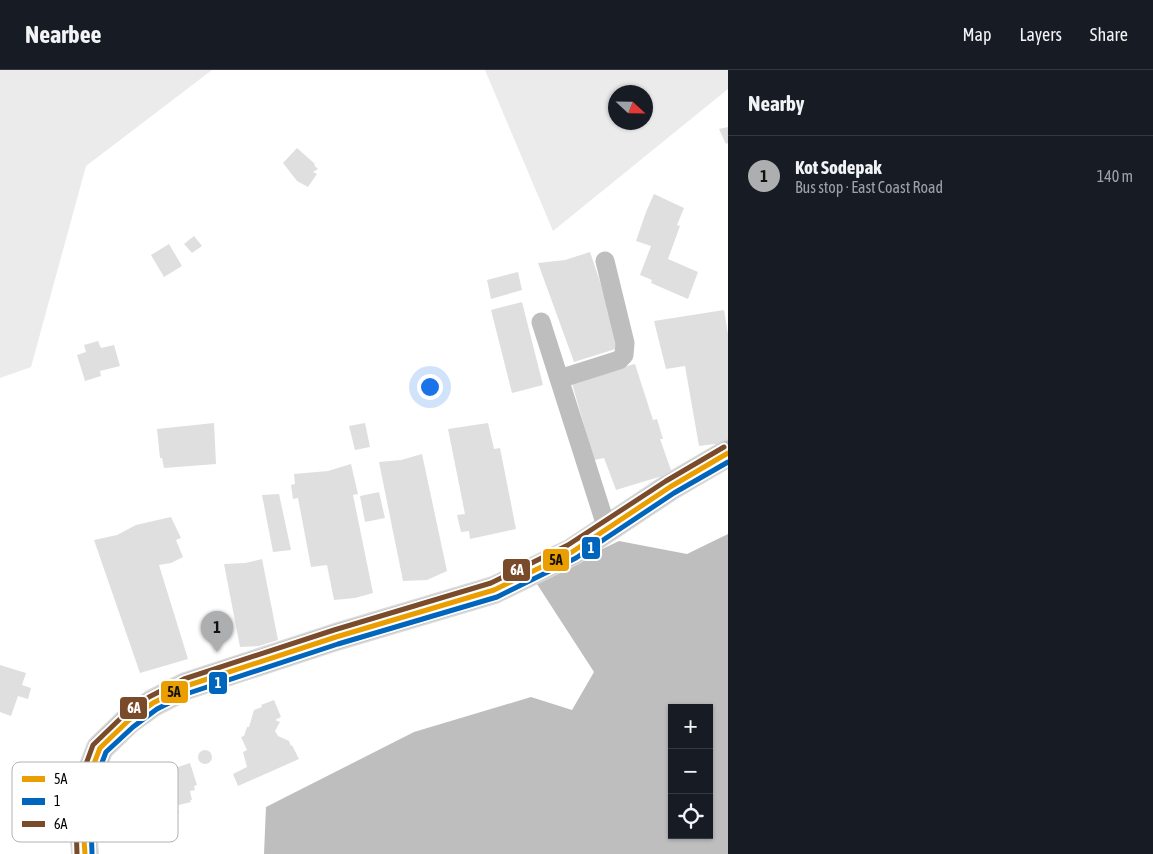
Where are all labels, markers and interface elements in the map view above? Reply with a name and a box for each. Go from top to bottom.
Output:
text: Nearbee [25,21,101,48]
text: Map [962,24,991,45]
text: Layers [1019,24,1062,45]
text: Share [1090,24,1128,45]
north arrow [608,85,653,130]
text: Nearby [748,91,804,115]
text: Kot Sodepak [795,156,882,178]
text: 1 [760,167,768,185]
text: 140 m [1097,167,1133,185]
text: Bus stop · East Coast Road [795,178,943,196]
your location [417,374,443,400]
line badge: 1 [581,536,601,560]
text: 1 [588,540,595,556]
line badge: 5A [542,548,570,572]
text: 5A [549,552,563,568]
line badge: 6A [502,558,531,582]
text: 6A [510,562,524,578]
pin: 1 [201,611,233,652]
line badge: 1 [208,671,228,695]
text: 1 [215,675,222,691]
line badge: 5A [160,680,189,704]
text: 5A [167,684,181,700]
line badge: 6A [119,696,148,720]
text: 6A [127,700,141,716]
map controls [668,704,713,839]
button: + [668,704,713,749]
button: − [668,749,713,794]
legend [12,762,178,842]
text: 5A [54,771,68,787]
text: 1 [54,793,61,809]
button: locate [668,794,713,839]
text: 6A [54,816,68,832]

